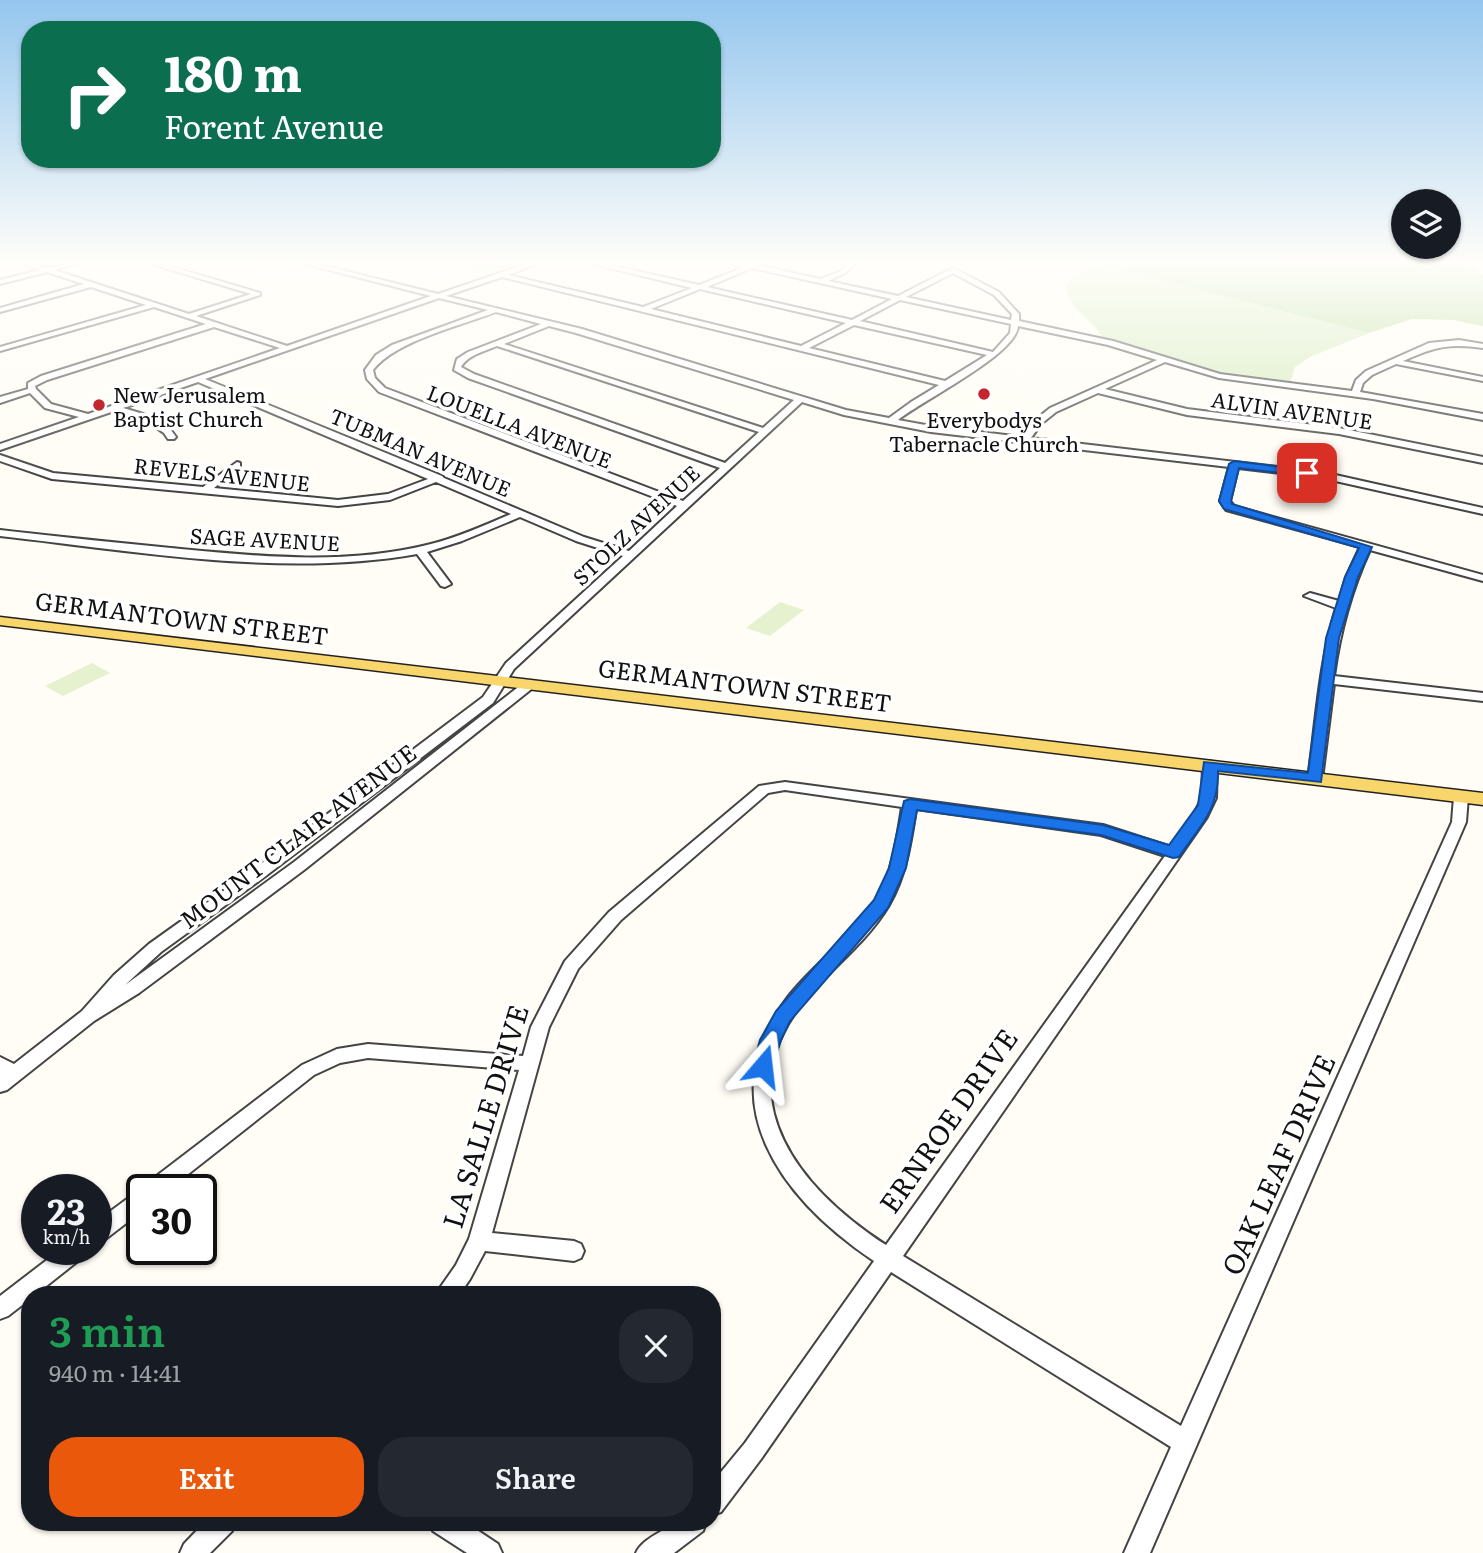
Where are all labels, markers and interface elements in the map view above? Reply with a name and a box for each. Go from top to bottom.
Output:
text: 180 m [164,34,302,107]
icon: right [49,49,140,140]
text: Forent Avenue [164,101,384,149]
map controls [1391,189,1461,259]
button: layers [1391,189,1461,259]
street label: LOUELLA AVENUE [423,375,617,475]
place label: New Jerusalem Baptist Church [113,378,266,433]
street label: ALVIN AVENUE [1209,382,1375,436]
marker: Everybodys Tabernacle Church [976,386,992,402]
marker: New Jerusalem Baptist Church [91,397,107,413]
street label: TUBMAN AVENUE [325,399,517,503]
place label: Everybodys Tabernacle Church [889,403,1079,458]
pin [1277,443,1337,503]
street label: REVELS AVENUE [132,448,312,498]
icon: arrive [1288,454,1326,492]
street label: STOLZ AVENUE [564,457,706,591]
street label: SAGE AVENUE [189,519,341,557]
street label: GERMANTOWN STREET [33,582,331,652]
street label: GERMANTOWN STREET [596,649,894,719]
street label: MOUNT CLAIR AVENUE [171,734,423,936]
street label: LA SALLE DRIVE [430,999,538,1233]
street label: ERNROE DRIVE [867,1019,1027,1221]
position arrow [726,1029,800,1103]
street label: OAK LEAF DRIVE [1209,1047,1345,1281]
speed limit sign: 30 [126,1174,217,1265]
text: 23 [47,1184,86,1236]
text: km/h [43,1223,90,1250]
text: 3 min [49,1298,165,1360]
button: close [619,1309,693,1383]
text: 940 m · 14:41 [49,1355,181,1389]
button: Exit [49,1437,364,1517]
button: Share [378,1437,693,1517]

